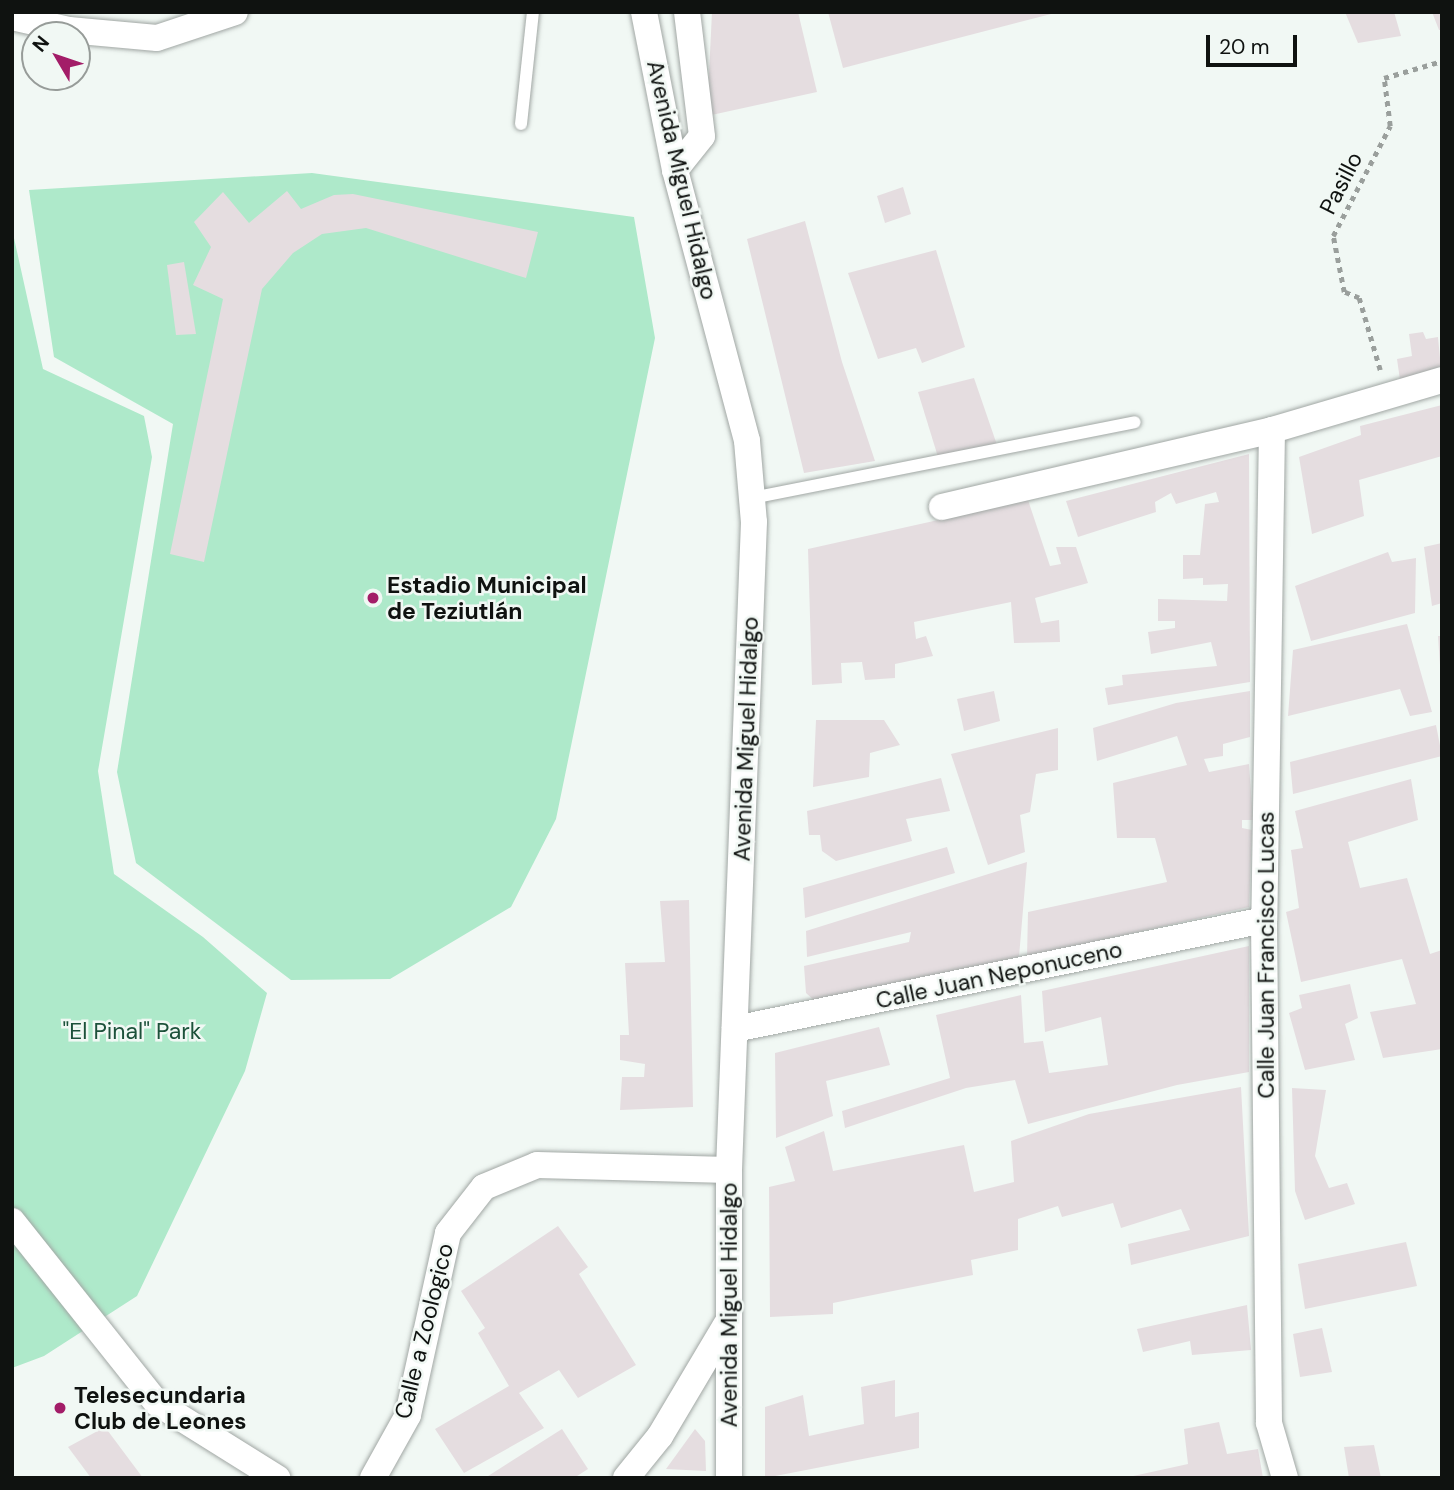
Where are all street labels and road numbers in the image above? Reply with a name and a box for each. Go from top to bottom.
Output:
street label: Avenida Miguel Hidalgo [641,58,723,302]
street label: Pasillo [1314,147,1368,219]
street label: Avenida Miguel Hidalgo [728,616,764,862]
street label: Calle Juan Francisco Lucas [1252,811,1280,1099]
street label: Calle Juan Neponuceno [873,935,1125,1015]
street label: Avenida Miguel Hidalgo [715,1183,743,1427]
street label: Calle a Zoologico [389,1240,459,1422]

